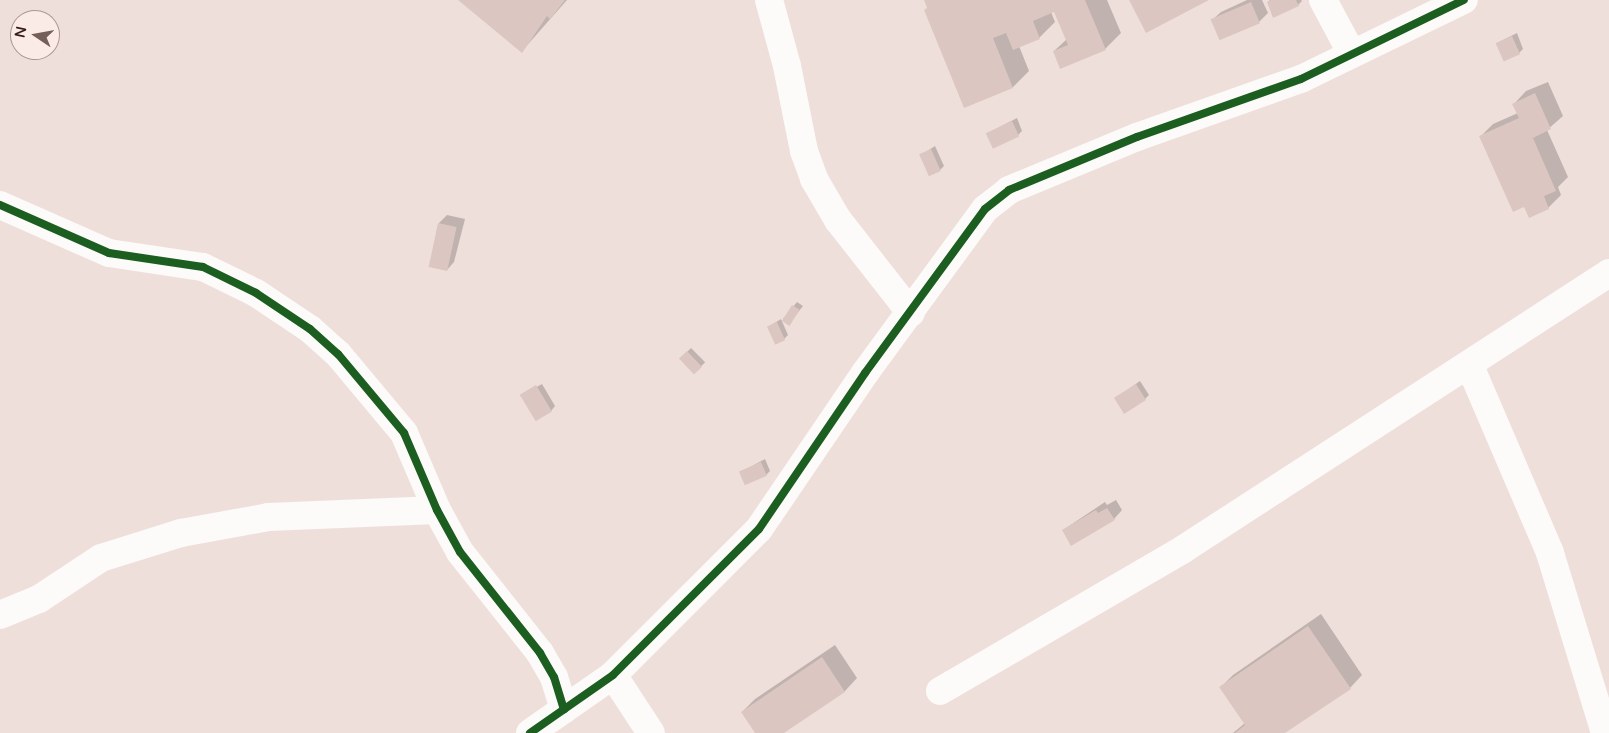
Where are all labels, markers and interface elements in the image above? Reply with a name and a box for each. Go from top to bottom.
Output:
north arrow [10,10,60,60]
text: N [11,25,30,39]

